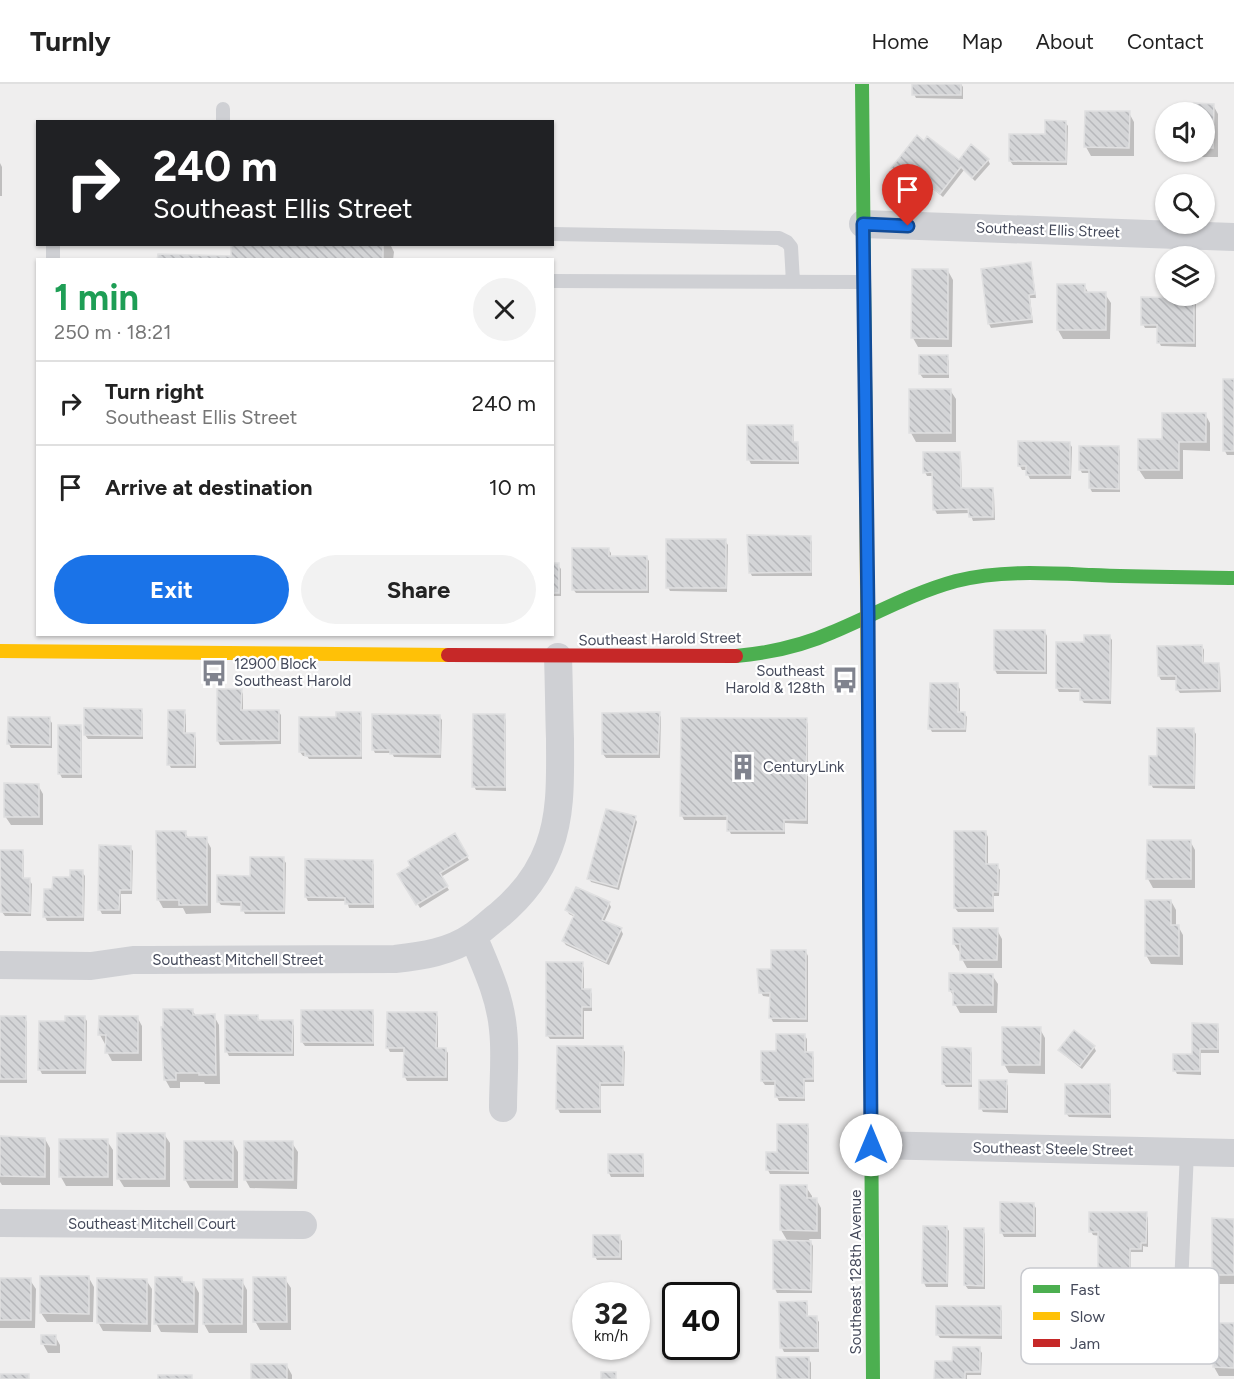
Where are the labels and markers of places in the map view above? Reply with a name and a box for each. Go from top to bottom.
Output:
pin [882,164,933,226]
place label: 12900 Block Southeast Harold [234,655,351,690]
bus stop icon: 12900 Block Southeast Harold [199,658,229,688]
place label: Southeast Harold & 128th [725,662,825,697]
bus stop icon: Southeast Harold & 128th [830,665,860,695]
building icon: CenturyLink [728,752,758,782]
place label: CenturyLink [763,758,845,776]

